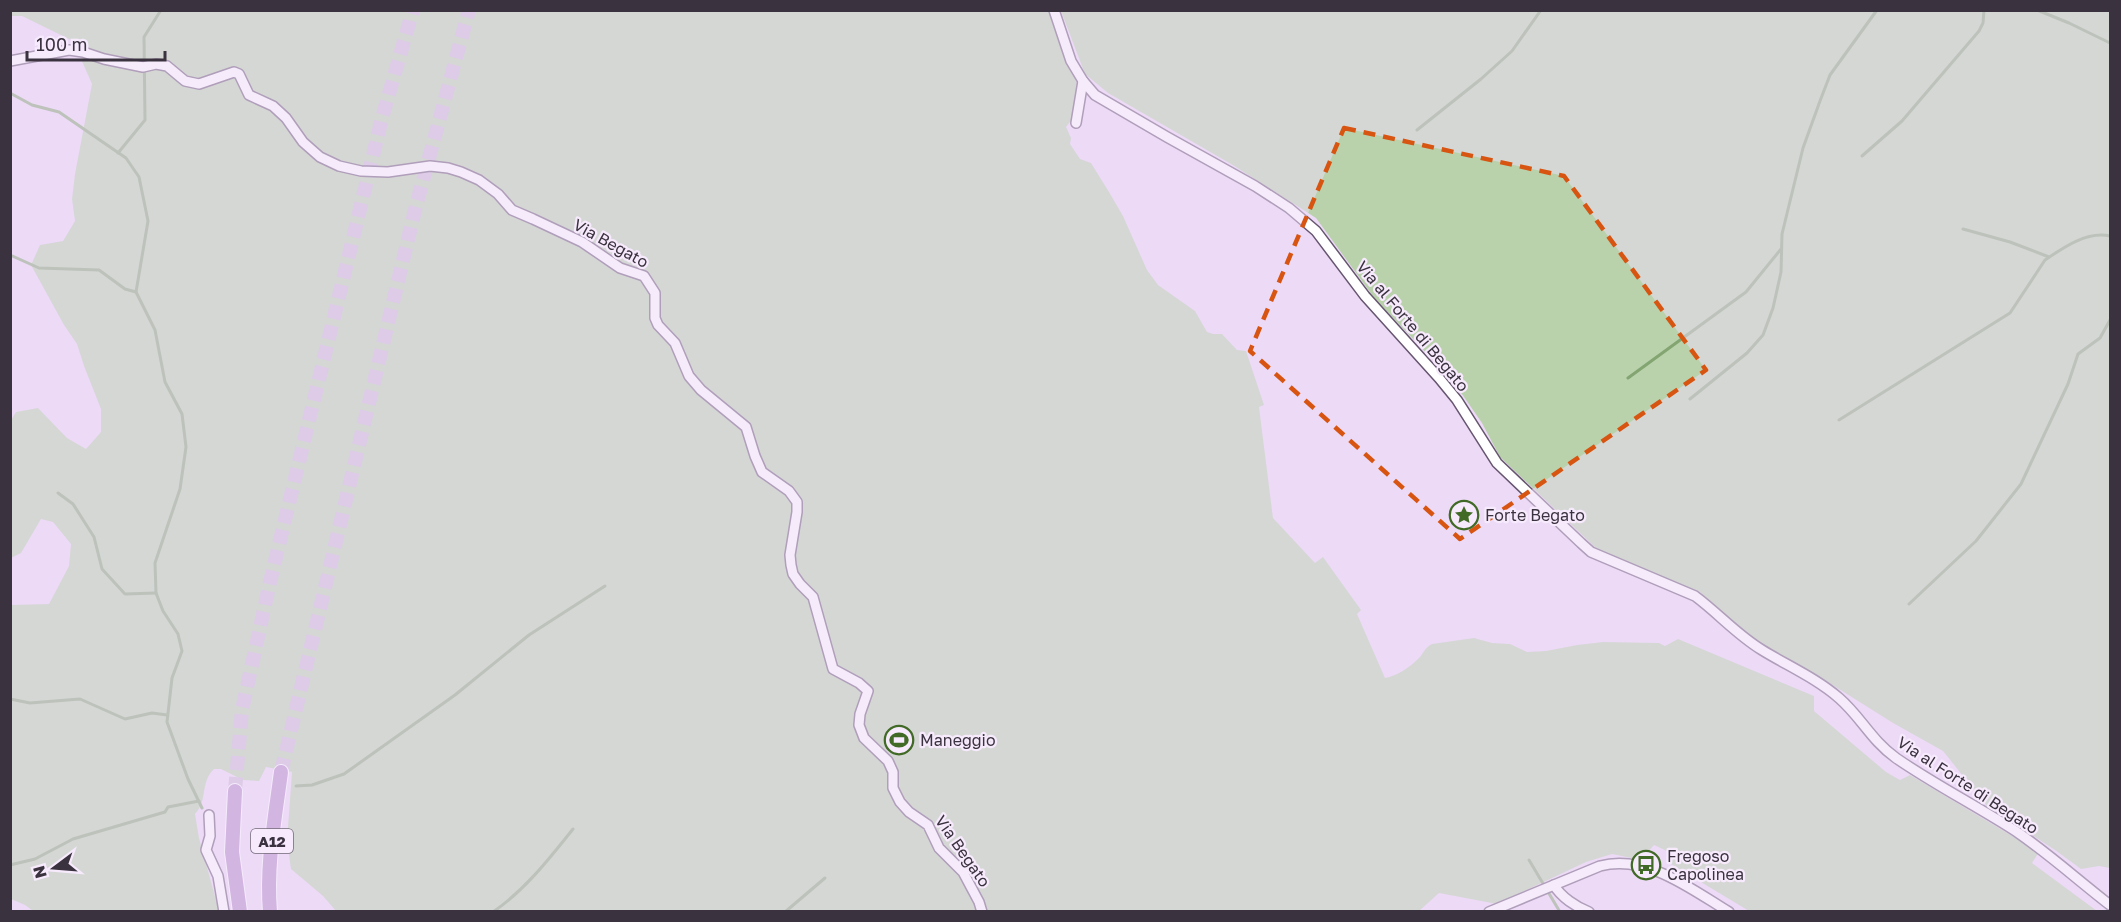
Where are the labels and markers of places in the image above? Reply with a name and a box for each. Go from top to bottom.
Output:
place icon: Forte Begato [1448,499,1480,531]
place label: Forte Begato [1485,505,1585,525]
sports icon: Maneggio [883,724,915,756]
place label: Maneggio [920,730,996,750]
place label: Fregoso Capolinea [1667,846,1744,884]
bus stop icon: Fregoso Capolinea [1630,849,1662,881]

